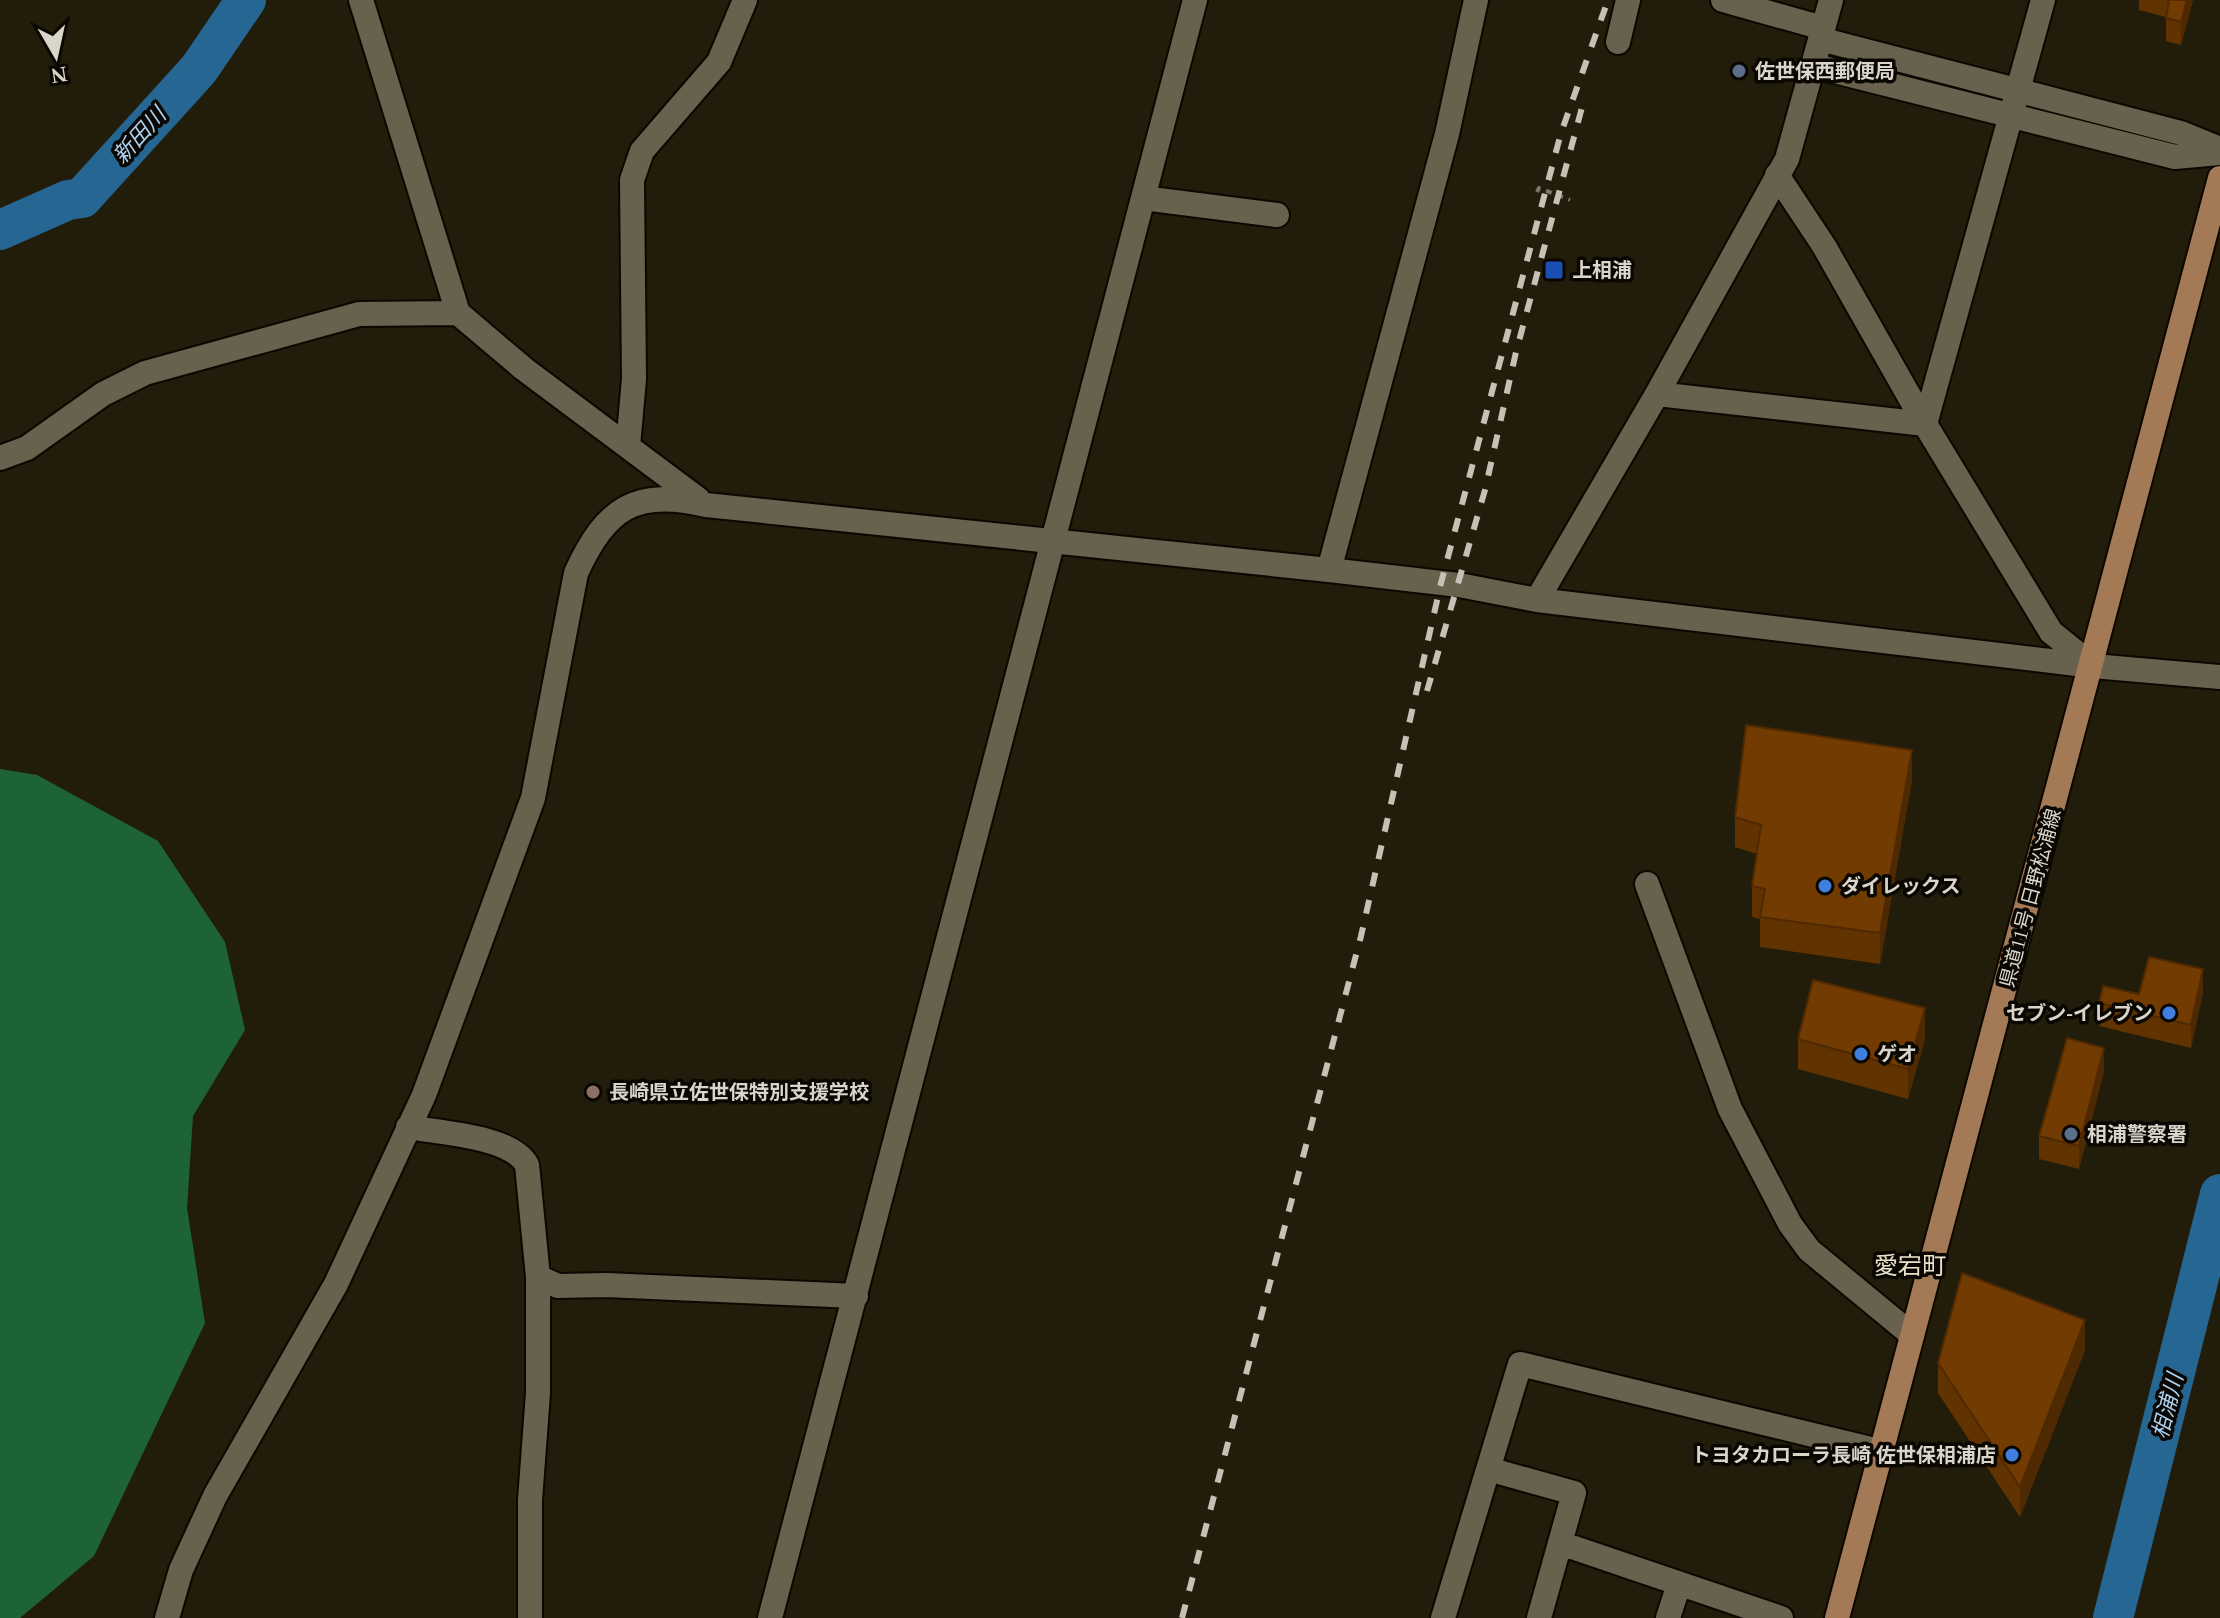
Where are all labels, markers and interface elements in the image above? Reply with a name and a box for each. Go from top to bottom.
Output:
north arrow [16,16,96,96]
place label: 佐世保西郵便局 [1755,60,1895,82]
text: N [49,62,69,89]
marker: 佐世保西郵便局 [1730,62,1748,80]
water label: 新田川 [108,101,172,168]
marker: 上相浦 [1543,259,1565,281]
place label: 上相浦 [1572,259,1632,281]
street label: 県道11号 日野松浦線 [1996,806,2064,990]
place label: ダイレックス [1841,875,1960,897]
marker: ダイレックス [1816,877,1834,895]
place label: セブン-イレブン [2006,1002,2153,1024]
marker: セブン-イレブン [2160,1004,2178,1022]
place label: ゲオ [1877,1043,1917,1065]
marker: ゲオ [1852,1045,1870,1063]
place label: 長崎県立佐世保特別支援学校 [609,1081,869,1103]
marker: 長崎県立佐世保特別支援学校 [584,1083,602,1101]
place label: 相浦警察署 [2087,1123,2187,1145]
marker: 相浦警察署 [2062,1125,2080,1143]
district label: 愛宕町 [1874,1253,1946,1279]
water label: 相浦川 [2147,1369,2188,1441]
place label: トヨタカローラ長崎 佐世保相浦店 [1691,1444,1996,1466]
marker: トヨタカローラ長崎 佐世保相浦店 [2003,1446,2021,1464]

